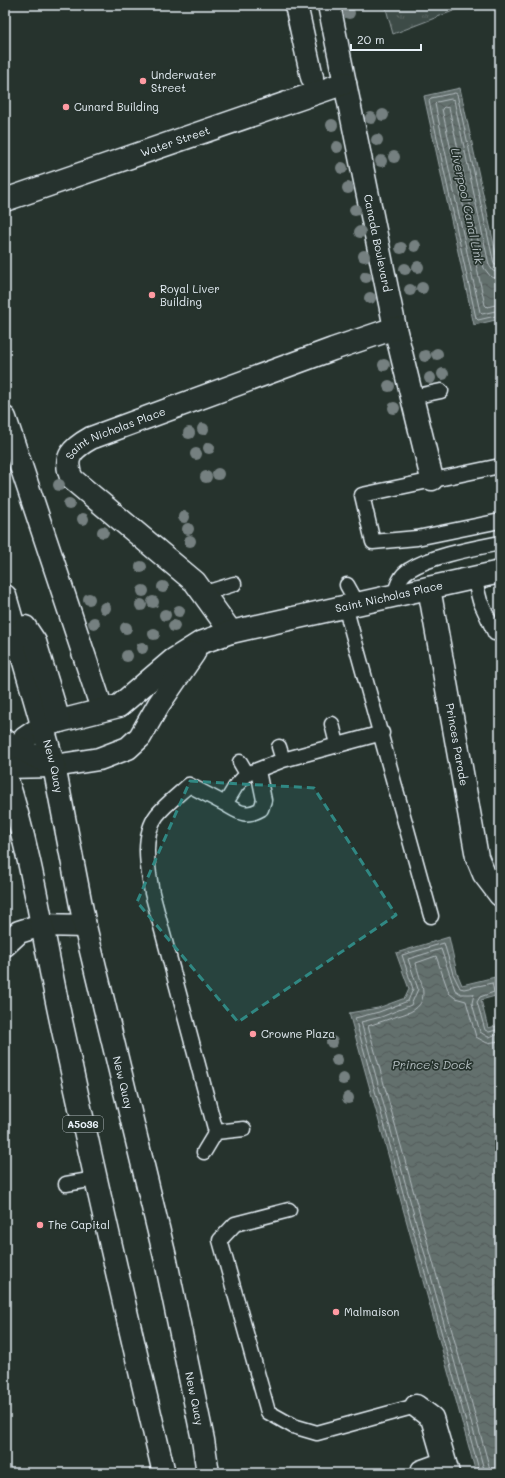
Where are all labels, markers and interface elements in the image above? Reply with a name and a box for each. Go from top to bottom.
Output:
scale bar [351,26,421,52]
text: 20 m [357,31,385,47]
place label: Underwater Street [151,67,216,95]
marker: Underwater Street [138,76,148,86]
place label: Cunard Building [74,99,159,114]
marker: Cunard Building [61,102,71,112]
street label: Water Street [138,122,212,160]
water label: Liverpool Canal Link [448,146,488,266]
street label: Canada Boulevard [361,193,395,293]
place label: Royal Liver Building [160,281,220,309]
marker: Royal Liver Building [147,290,157,300]
street label: Saint Nicholas Place [62,403,168,461]
street label: Saint Nicholas Place [334,577,444,616]
street label: Princes Parade [443,702,472,787]
street label: New Quay [40,738,67,794]
place label: Crowne Plaza [261,1026,335,1041]
marker: Crowne Plaza [248,1029,258,1039]
street label: New Quay [110,1054,137,1111]
water label: Prince's Dock [392,1056,472,1072]
road number: A5036 [63,1116,103,1132]
place label: The Capital [48,1217,110,1232]
marker: The Capital [35,1220,45,1230]
place label: Malmaison [344,1304,399,1319]
marker: Malmaison [331,1307,341,1317]
street label: New Quay [182,1370,208,1427]

